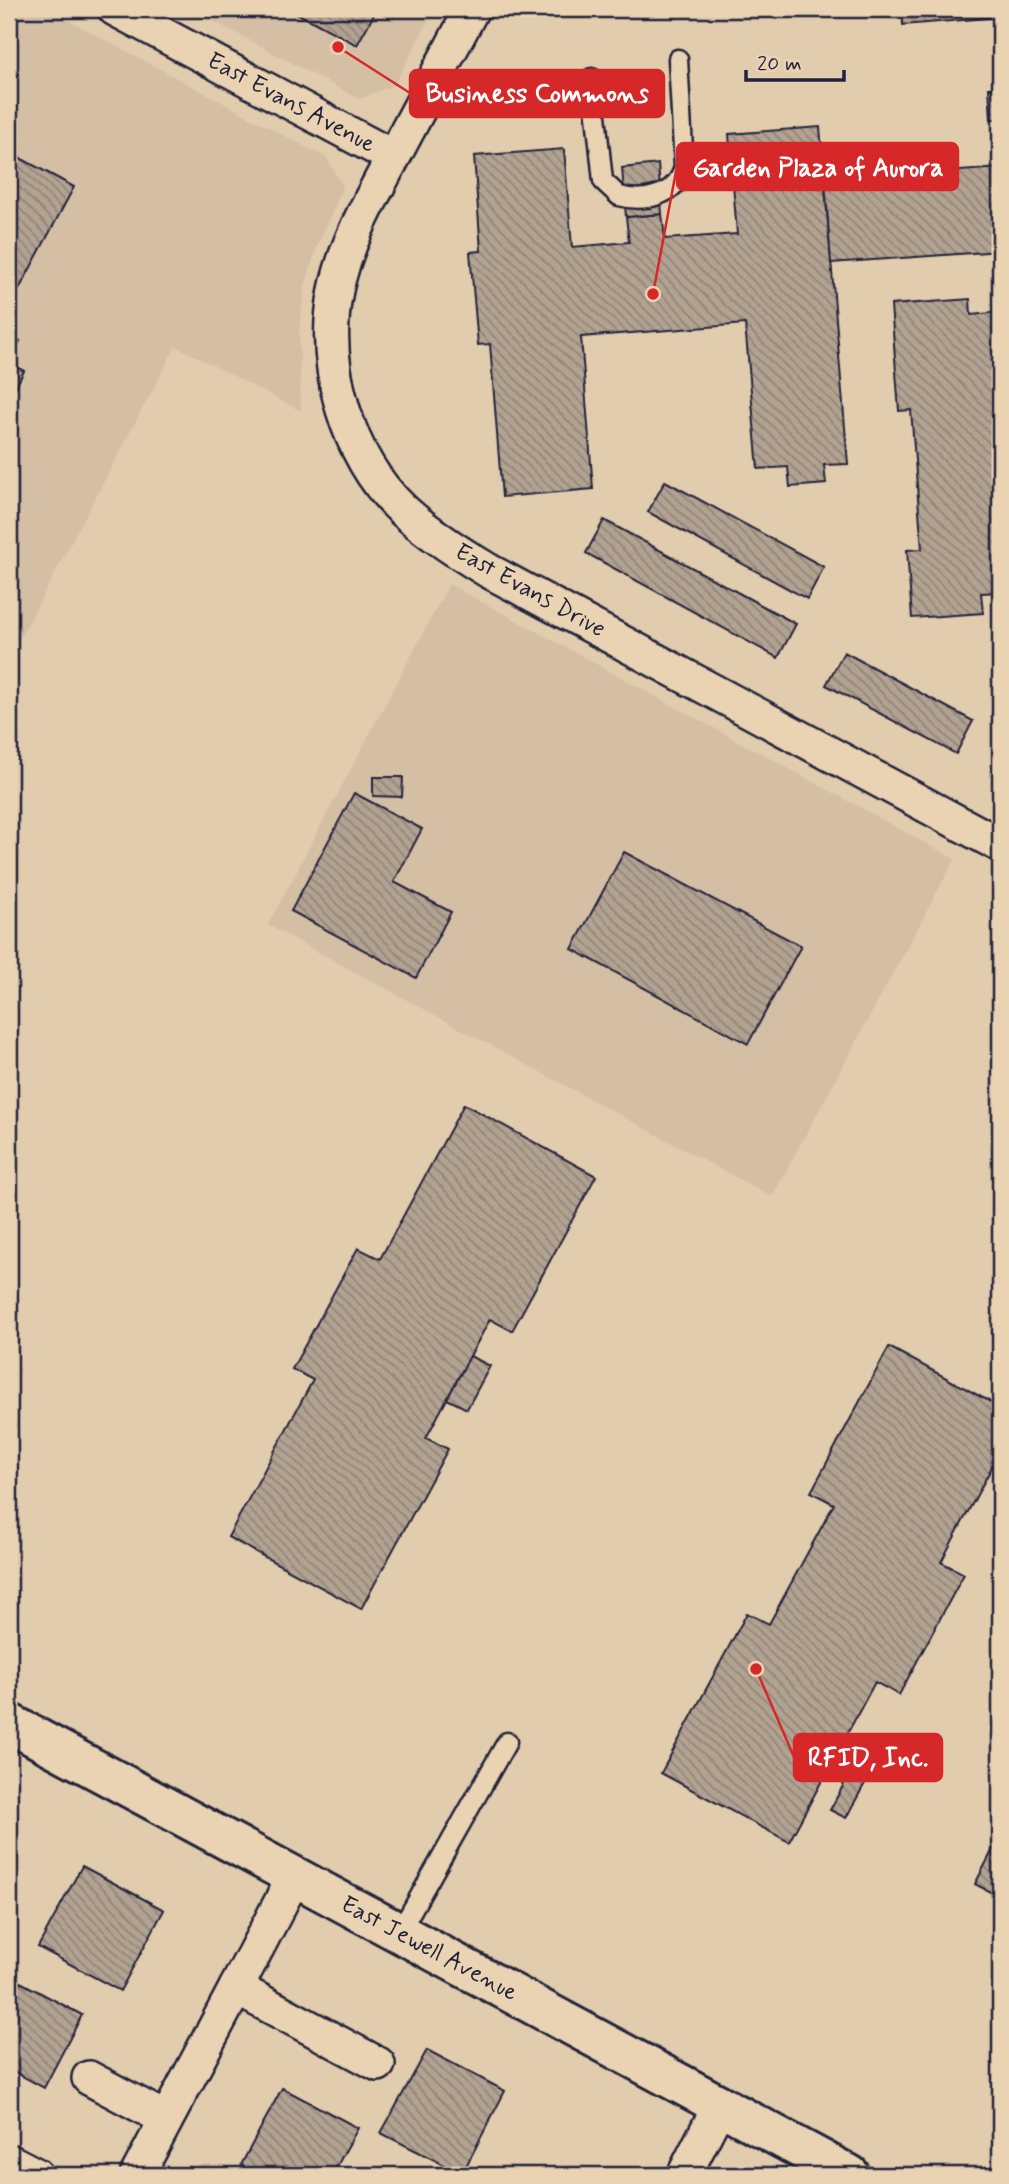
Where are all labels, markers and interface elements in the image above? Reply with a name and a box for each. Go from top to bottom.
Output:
scale bar [746,38,844,82]
street label: East Evans Avenue [202,46,380,160]
text: 20 m [757,50,802,78]
callout: Business Commons [410,70,664,117]
text: Business Commons [425,78,649,112]
callout: Garden Plaza of Aurora [677,143,958,190]
text: Garden Plaza of Aurora [692,152,944,186]
street label: East Evans Drive [449,537,611,645]
callout: RFID, Inc. [794,1734,942,1781]
text: RFID, Inc. [808,1742,928,1776]
street label: East Jewell Avenue [335,1889,523,2009]

